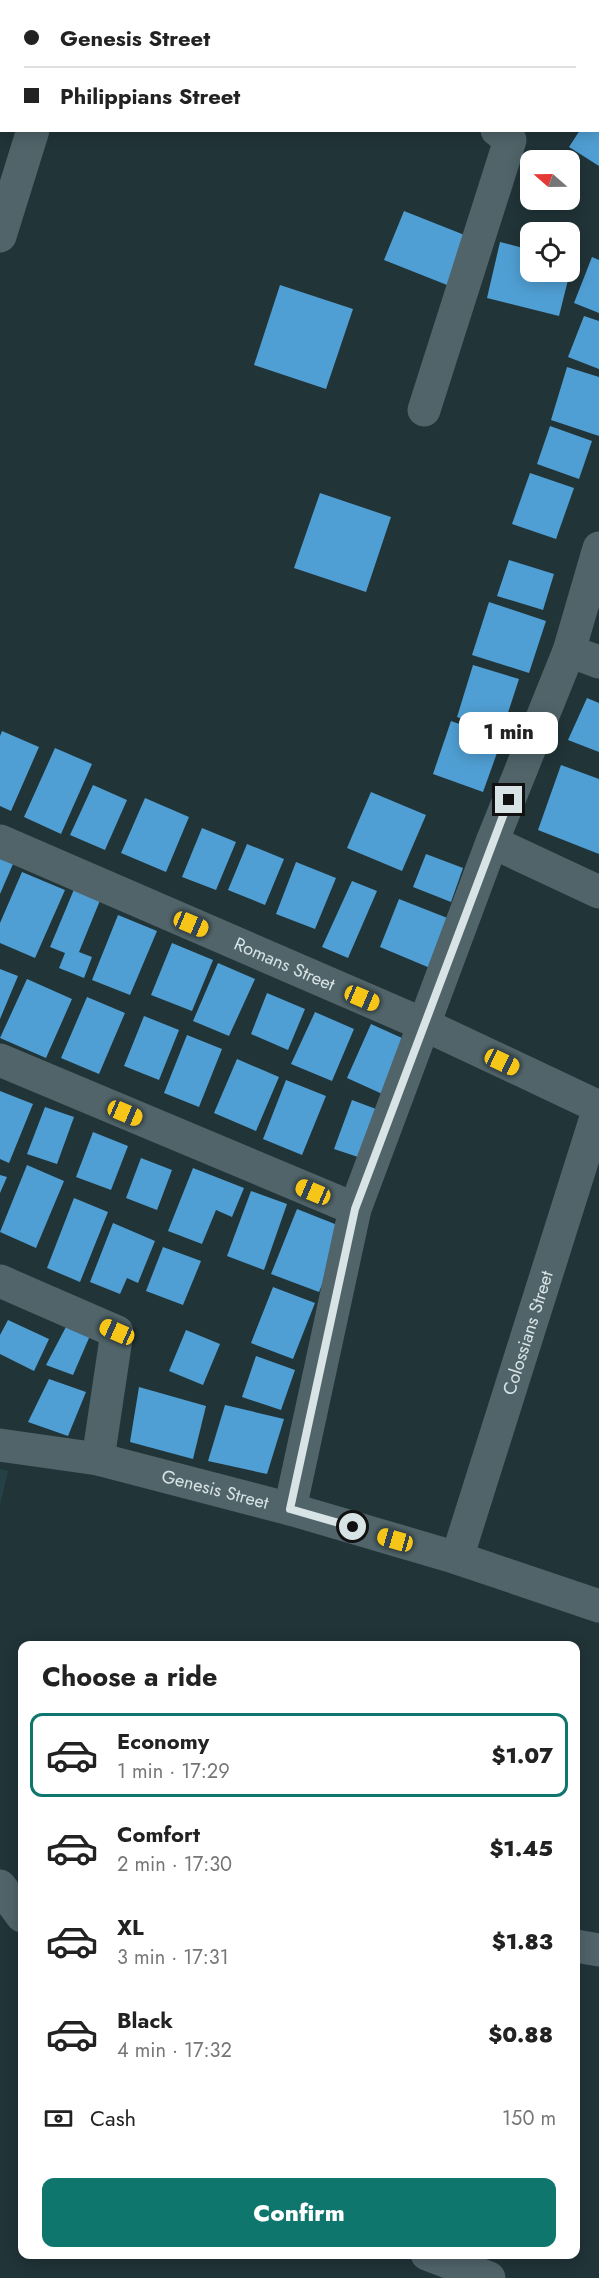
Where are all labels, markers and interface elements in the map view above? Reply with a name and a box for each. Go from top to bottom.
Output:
text: Genesis Street [60,22,210,54]
text: Philippians Street [60,80,240,112]
north arrow [520,150,580,210]
map controls [520,150,580,282]
button: locate [520,222,580,282]
callout: 1 min [460,713,558,755]
text: 1 min [483,718,534,747]
route end [495,786,522,813]
car [171,909,211,939]
street label: Romans Street [230,931,340,998]
car [342,983,382,1013]
car [482,1046,522,1078]
car [105,1098,145,1128]
car [293,1177,333,1207]
street label: Colossians Street [496,1267,560,1398]
car [97,1316,137,1348]
street label: Genesis Street [159,1463,272,1516]
route start [339,1513,366,1540]
car [375,1526,415,1554]
text: Choose a ride [42,1657,217,1696]
text: Economy [117,1725,209,1757]
icon: car [45,1728,99,1782]
text: $1.07 [491,1739,553,1771]
text: 1 min · 17:29 [117,1757,230,1786]
text: Comfort [117,1818,200,1850]
icon: car [45,1821,99,1875]
text: $1.45 [489,1832,553,1864]
text: 2 min · 17:30 [117,1850,232,1879]
text: XL [117,1911,144,1943]
icon: car [45,1914,99,1968]
text: $1.83 [492,1925,553,1957]
text: 3 min · 17:31 [117,1943,229,1972]
text: Black [117,2004,173,2036]
icon: car [45,2007,99,2061]
text: $0.88 [488,2018,553,2050]
text: 4 min · 17:32 [117,2036,232,2065]
icon: cash [42,2102,75,2135]
text: Cash [90,2102,136,2134]
text: 150 m [502,2104,556,2133]
button: Confirm [42,2178,556,2247]

